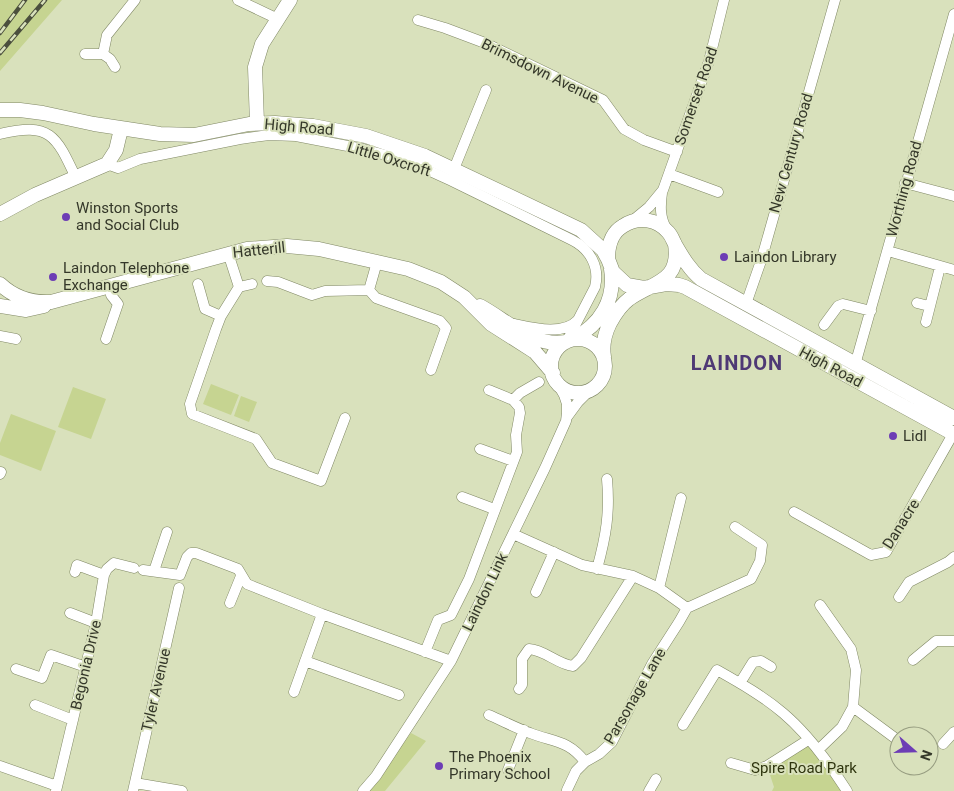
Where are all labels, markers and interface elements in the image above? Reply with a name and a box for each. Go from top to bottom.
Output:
street label: Brimsdown Avenue [478,35,602,107]
street label: Somerset Road [671,45,721,147]
street label: New Century Road [765,91,817,215]
street label: High Road [264,115,334,139]
street label: Little Oxcroft [345,138,433,180]
street label: Worthing Road [883,139,925,239]
place label: Winston Sports and Social Club [76,199,179,234]
marker: Winston Sports and Social Club [60,211,72,223]
street label: Hatterill [232,238,286,262]
place label: Laindon Library [734,248,837,266]
marker: Laindon Library [718,251,730,263]
place label: Laindon Telephone Exchange [63,259,189,294]
marker: Laindon Telephone Exchange [47,271,59,283]
street label: High Road [796,343,866,391]
district label: LAINDON [691,351,783,375]
place label: Lidl [903,427,927,445]
marker: Lidl [887,430,899,442]
street label: Danacre [879,496,923,552]
street label: Laindon Link [458,550,512,634]
street label: Begonia Drive [67,618,105,712]
street label: Parsonage Lane [600,645,670,747]
street label: Tyler Avenue [138,647,174,733]
north arrow [889,726,939,776]
place label: The Phoenix Primary School [449,748,550,783]
text: N [917,748,935,763]
park label: Spire Road Park [751,759,857,777]
marker: The Phoenix Primary School [433,760,445,772]

